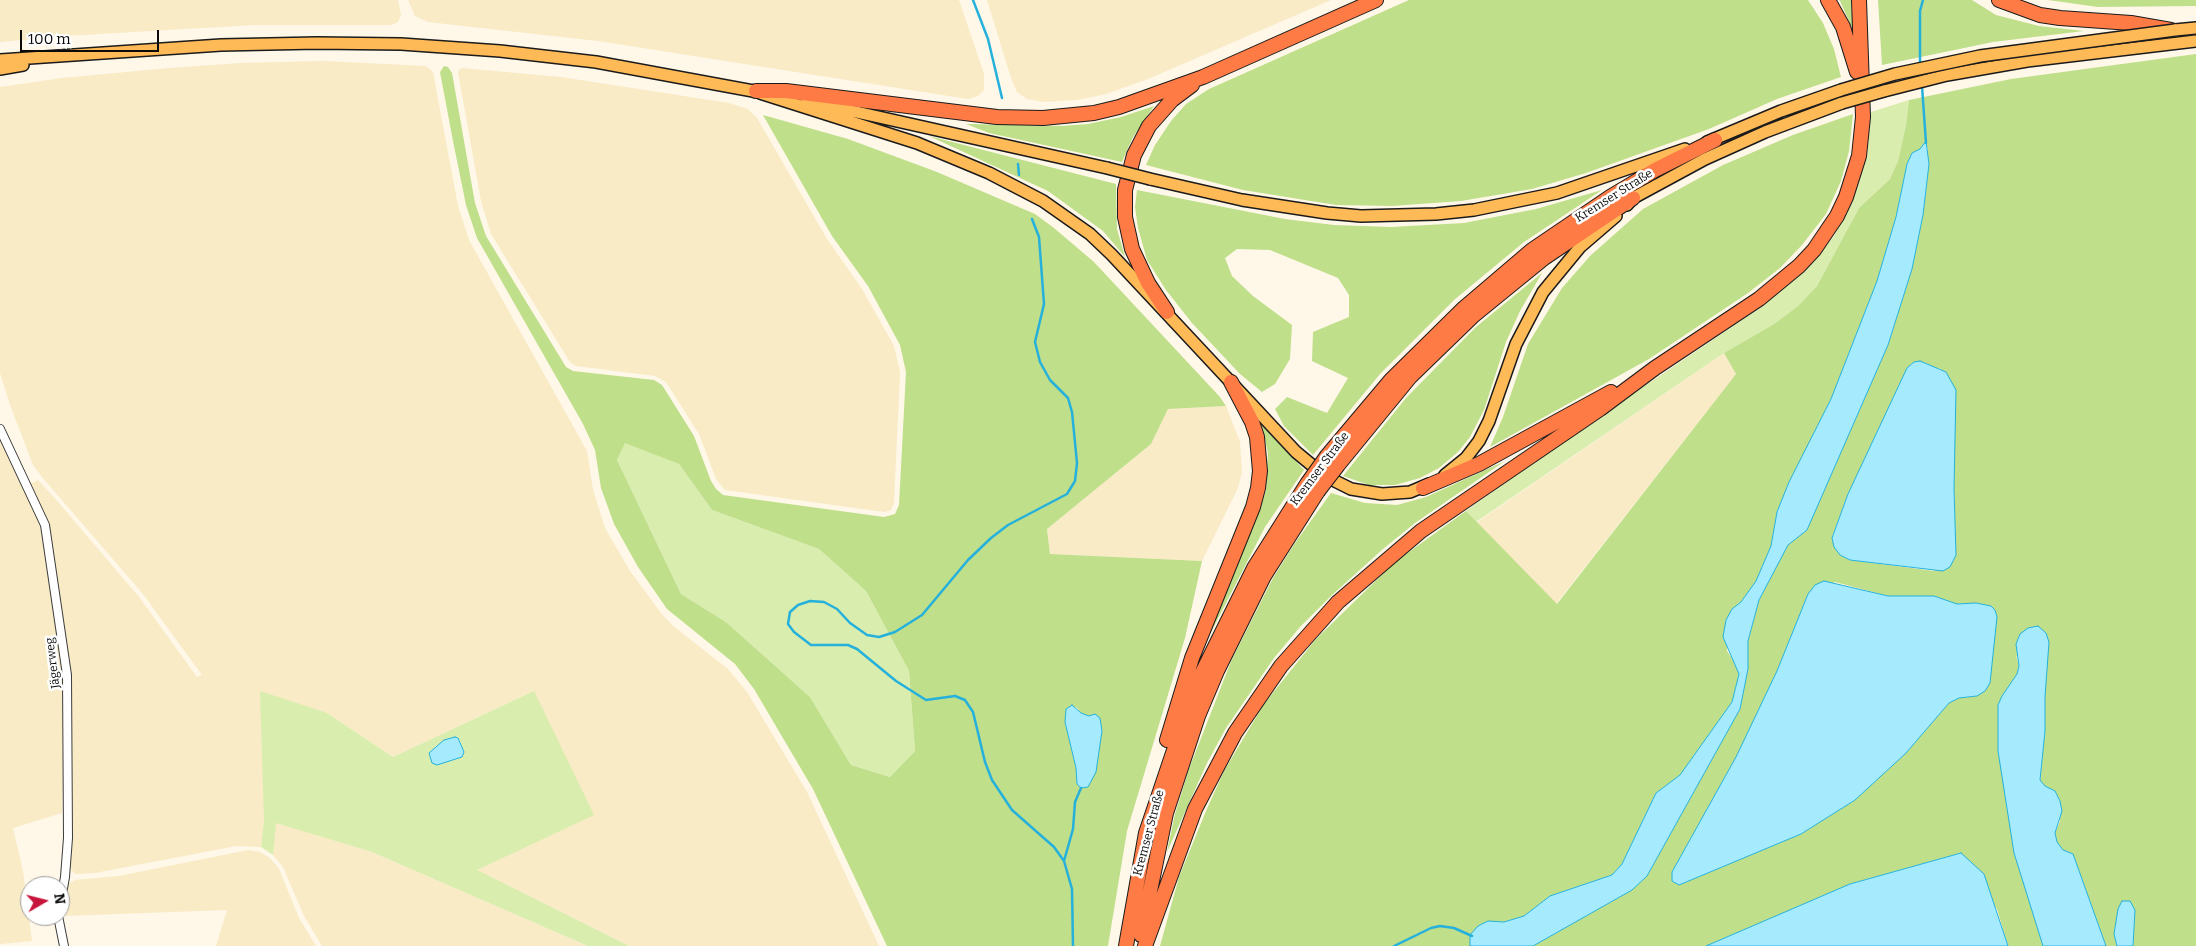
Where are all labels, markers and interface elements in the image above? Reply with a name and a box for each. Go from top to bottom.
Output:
scale bar [22,20,161,52]
text: 100 m [28,30,71,48]
street label: Kremser Straße [1573,166,1655,226]
street label: Kremser Straße [1288,429,1352,509]
street label: Jägerweg [43,637,63,689]
street label: Kremser Straße [1131,788,1167,878]
north arrow [20,876,70,926]
text: N [50,892,69,906]

